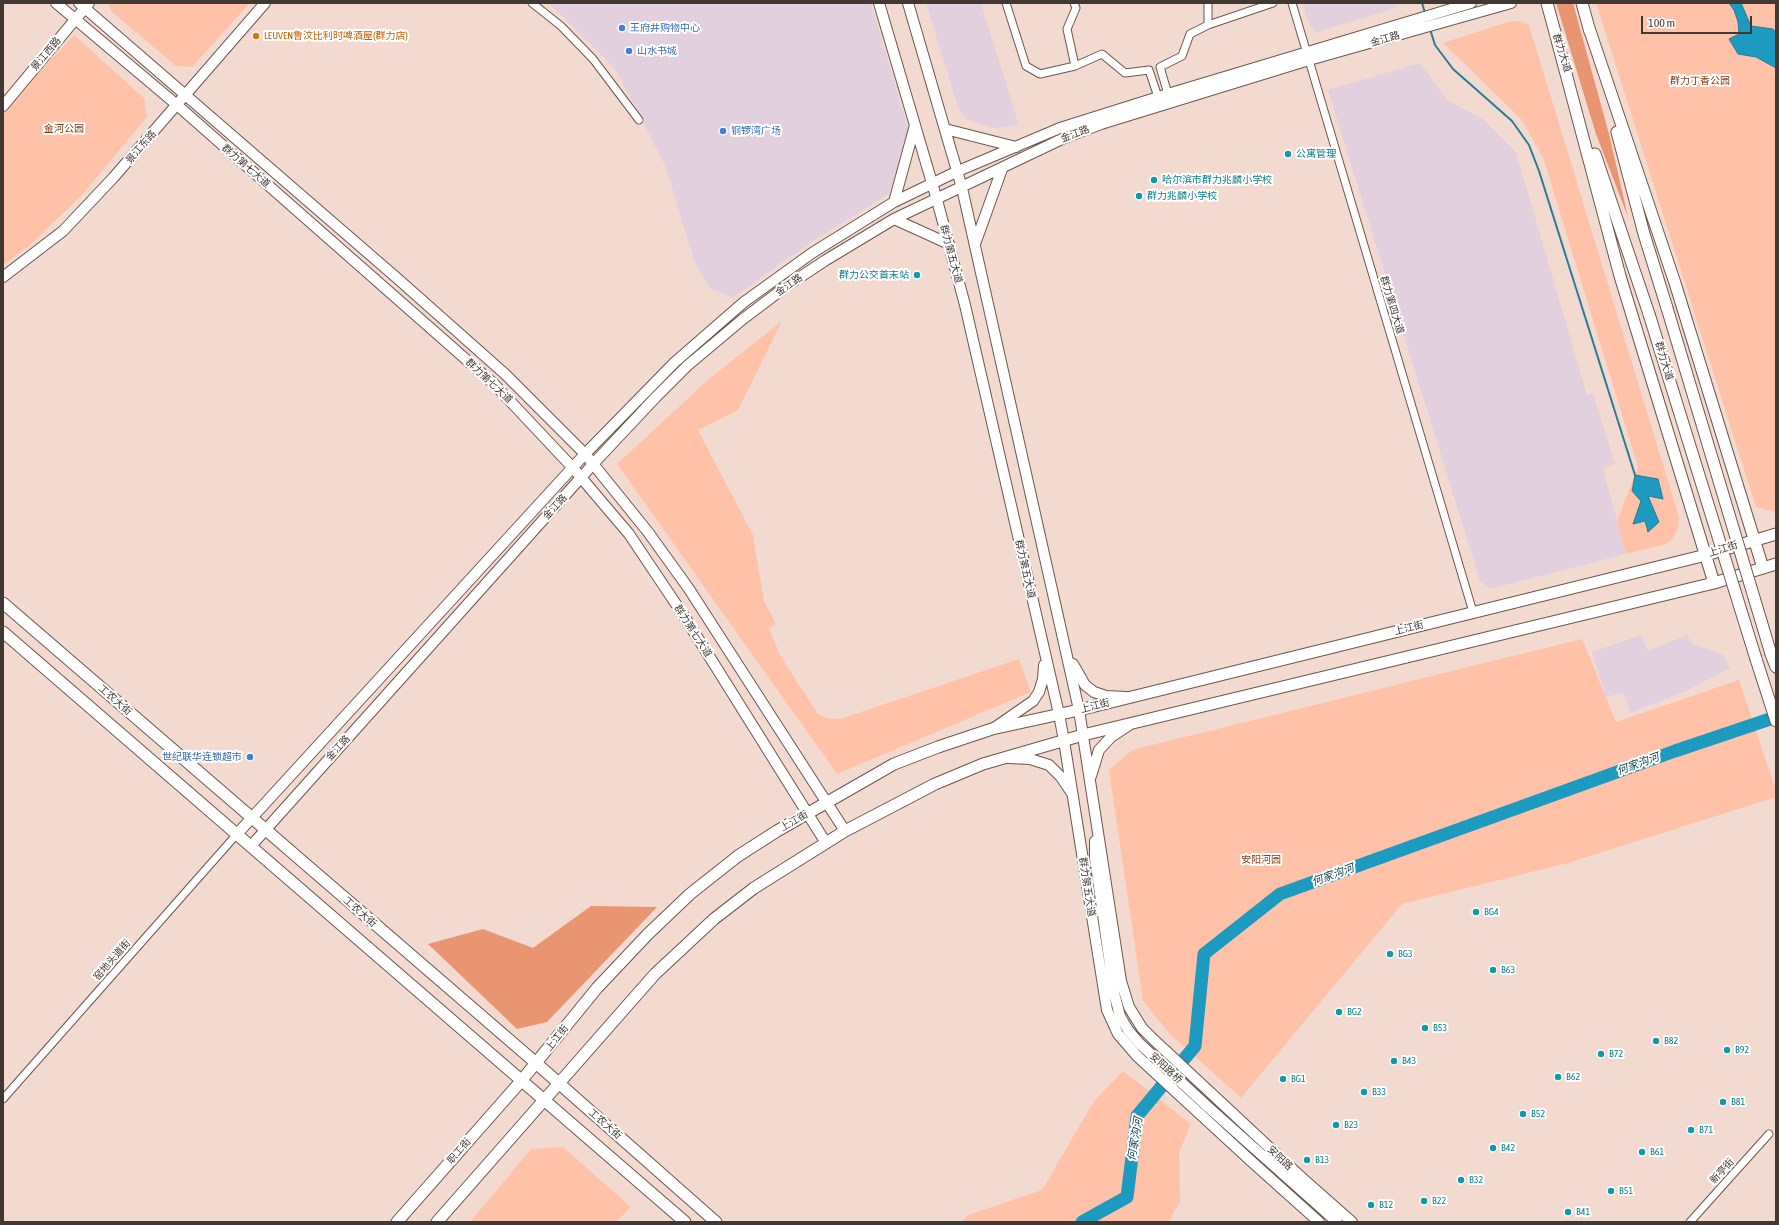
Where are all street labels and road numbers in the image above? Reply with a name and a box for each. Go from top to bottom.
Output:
street label: 金江路 [1369,29,1401,49]
street label: 群力大道 [1550,32,1574,74]
street label: 景江西路 [29,35,63,73]
street label: 金江路 [1059,123,1091,145]
street label: 景江东路 [123,128,159,166]
street label: 群力第七大道 [219,142,273,190]
street label: 群力第五大道 [937,223,965,285]
street label: 金江路 [773,271,805,299]
street label: 群力第四大道 [1377,275,1407,335]
street label: 群力大道 [1652,340,1676,382]
street label: 群力第七大道 [463,356,515,406]
street label: 金江路 [541,492,569,522]
street label: 群力第五大道 [1012,538,1038,600]
street label: 上江街 [1707,539,1739,559]
street label: 群力第七大道 [672,603,714,659]
street label: 上江街 [1393,619,1425,637]
street label: 工农大街 [96,682,134,718]
street label: 上江街 [1079,697,1111,715]
street label: 金江路 [324,733,352,763]
street label: 上江街 [778,808,810,834]
street label: 群力第五大道 [1076,856,1098,918]
street label: 工农大街 [341,894,379,930]
street label: 窑地头道街 [91,937,133,983]
street label: 上江街 [543,1023,571,1053]
street label: 安阳路桥 [1147,1050,1185,1086]
street label: 工农大街 [586,1106,624,1142]
street label: 职工街 [445,1136,473,1166]
street label: 安阳路 [1265,1143,1295,1173]
street label: 新亭街 [1708,1156,1736,1186]

